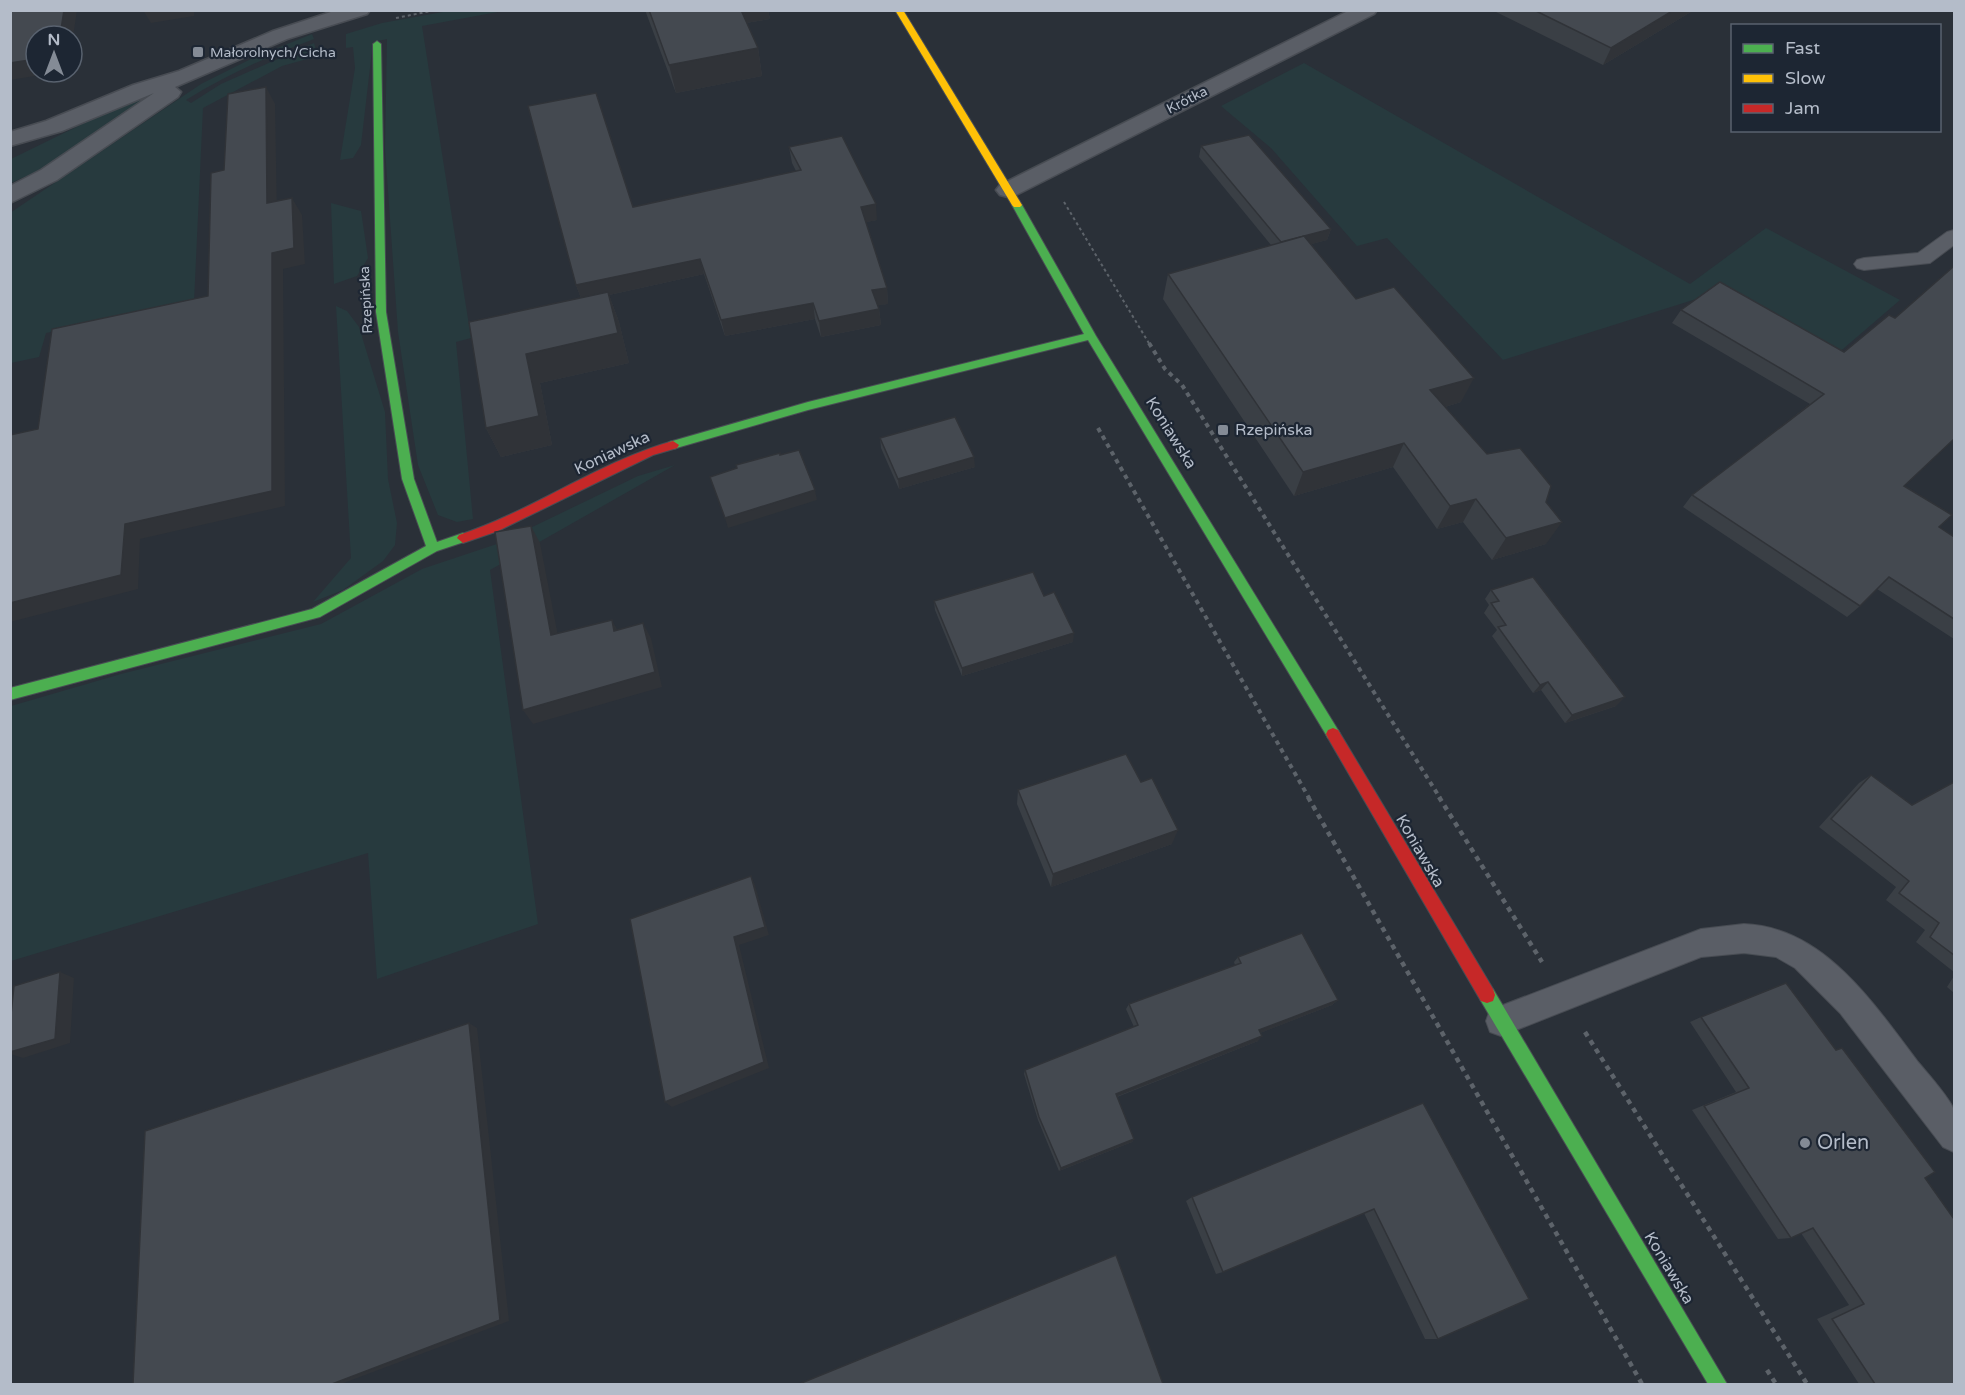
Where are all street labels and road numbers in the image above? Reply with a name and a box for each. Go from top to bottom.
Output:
street label: Krótka [1164,83,1210,117]
street label: Rzepińska [356,266,376,334]
street label: Koniawska [1141,393,1201,473]
street label: Koniawska [571,427,653,479]
street label: Koniawska [1391,811,1449,891]
street label: Koniawska [1640,1228,1698,1308]

